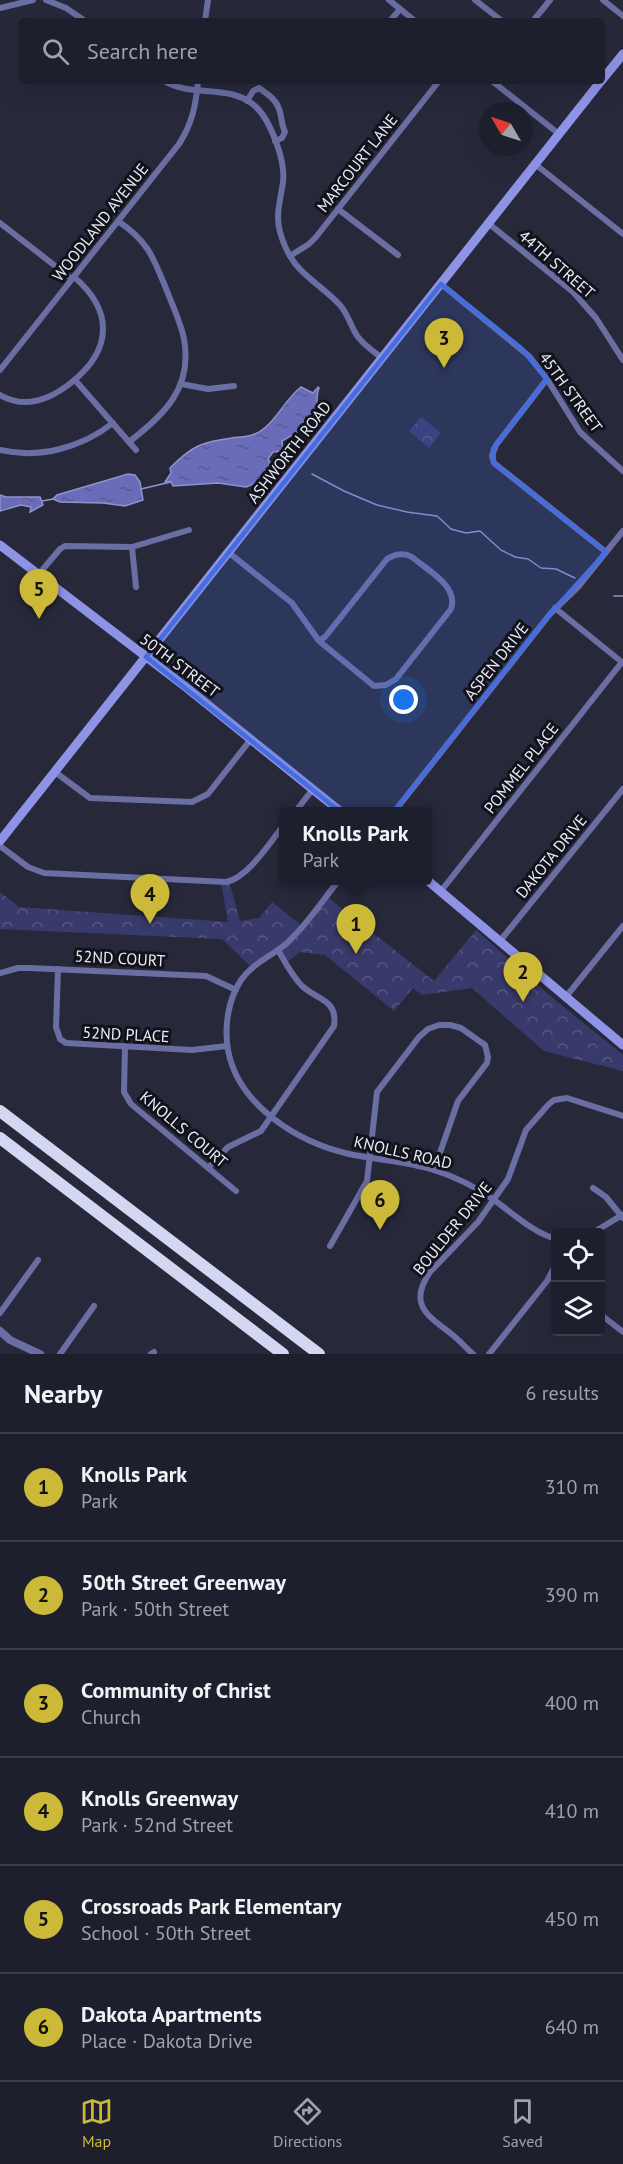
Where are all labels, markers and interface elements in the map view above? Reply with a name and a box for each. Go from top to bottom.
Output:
search box [18,18,605,84]
icon: search [39,35,72,68]
text: Search here [87,37,198,65]
north arrow [479,102,533,156]
street label: MARCOURT LANE [312,110,402,216]
street label: WOODLAND AVENUE [48,159,152,285]
street label: 44TH STREET [515,226,599,303]
pin: 3 [424,318,464,368]
street label: 45TH STREET [535,348,607,436]
street label: ASHWORTH ROAD [243,397,335,507]
pin: 5 [20,570,58,619]
street label: ASPEN DRIVE [460,618,532,704]
street label: 50TH STREET [136,629,224,701]
your location [389,685,418,714]
street label: POMMEL PLACE [479,719,563,817]
popup [279,807,432,885]
street label: DAKOTA DRIVE [511,810,591,902]
text: Knolls Park [302,819,409,847]
text: Park [302,847,339,873]
pin: 4 [130,874,170,924]
pin: 1 [336,904,376,954]
street label: 52ND COURT [74,946,166,970]
pin: 2 [504,952,542,1002]
street label: 52ND PLACE [82,1022,170,1046]
street label: KNOLLS COURT [136,1087,232,1172]
street label: KNOLLS ROAD [352,1131,454,1173]
street label: BOULDER DRIVE [408,1177,496,1279]
pin: 6 [360,1180,400,1230]
map controls [551,1228,605,1336]
button: locate [551,1228,605,1282]
button: layers [551,1282,605,1336]
text: Nearby [24,1377,102,1410]
text: 6 results [526,1380,599,1406]
text: Knolls Park [81,1460,187,1488]
text: 1 [38,1474,49,1500]
text: 310 m [545,1474,599,1500]
text: Park [81,1488,118,1514]
text: 50th Street Greenway [81,1568,286,1596]
text: 2 [38,1582,49,1608]
text: 390 m [545,1582,599,1608]
text: Park · 50th Street [81,1596,229,1622]
text: Community of Christ [81,1676,271,1704]
text: 3 [38,1690,49,1716]
text: 400 m [545,1690,599,1716]
text: Church [81,1704,141,1730]
text: Knolls Greenway [81,1784,238,1812]
text: 4 [38,1798,49,1824]
text: 410 m [545,1798,599,1824]
text: Park · 52nd Street [81,1812,233,1838]
text: Crossroads Park Elementary [81,1892,341,1920]
text: 5 [38,1906,49,1932]
text: 450 m [545,1906,599,1932]
text: School · 50th Street [81,1920,251,1946]
text: Dakota Apartments [81,2000,262,2028]
text: 6 [38,2014,49,2040]
text: 640 m [545,2014,599,2040]
text: Place · Dakota Drive [81,2028,253,2054]
tab: Map [80,2095,113,2151]
tab: Directions [273,2095,342,2151]
tab: Saved [502,2095,543,2151]

